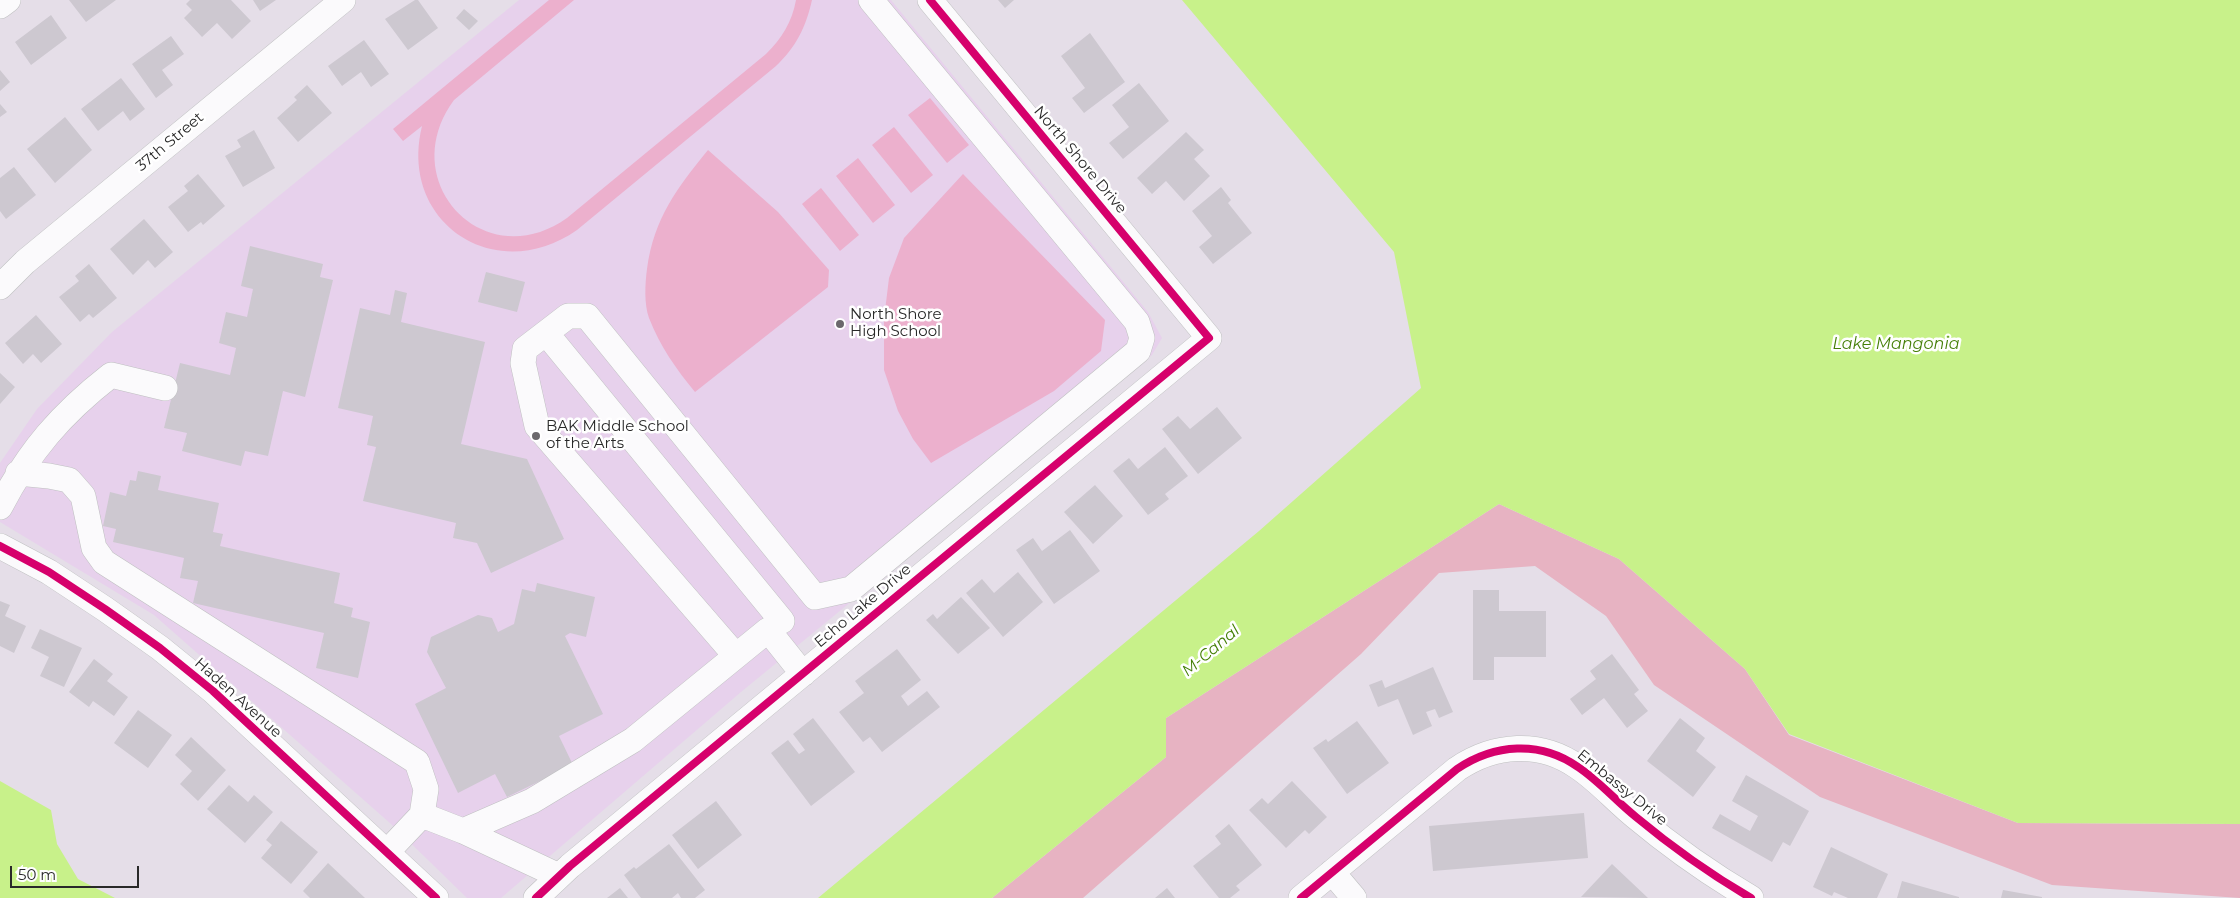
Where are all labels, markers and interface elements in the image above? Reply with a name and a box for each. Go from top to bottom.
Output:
street label: North Shore Drive [1030,103,1130,217]
street label: 37th Street [133,109,207,175]
place label: North Shore High School [850,306,942,341]
marker: North Shore High School [834,318,846,330]
water label: Lake Mangonia [1832,334,1960,354]
place label: BAK Middle School of the Arts [546,418,689,453]
marker: BAK Middle School of the Arts [530,430,542,442]
street label: Echo Lake Drive [811,560,915,652]
water label: M-Canal [1178,621,1244,681]
street label: Haden Avenue [191,654,285,742]
street label: Embassy Drive [1573,746,1671,830]
scale bar [12,856,141,888]
text: 50 m [18,865,56,884]

